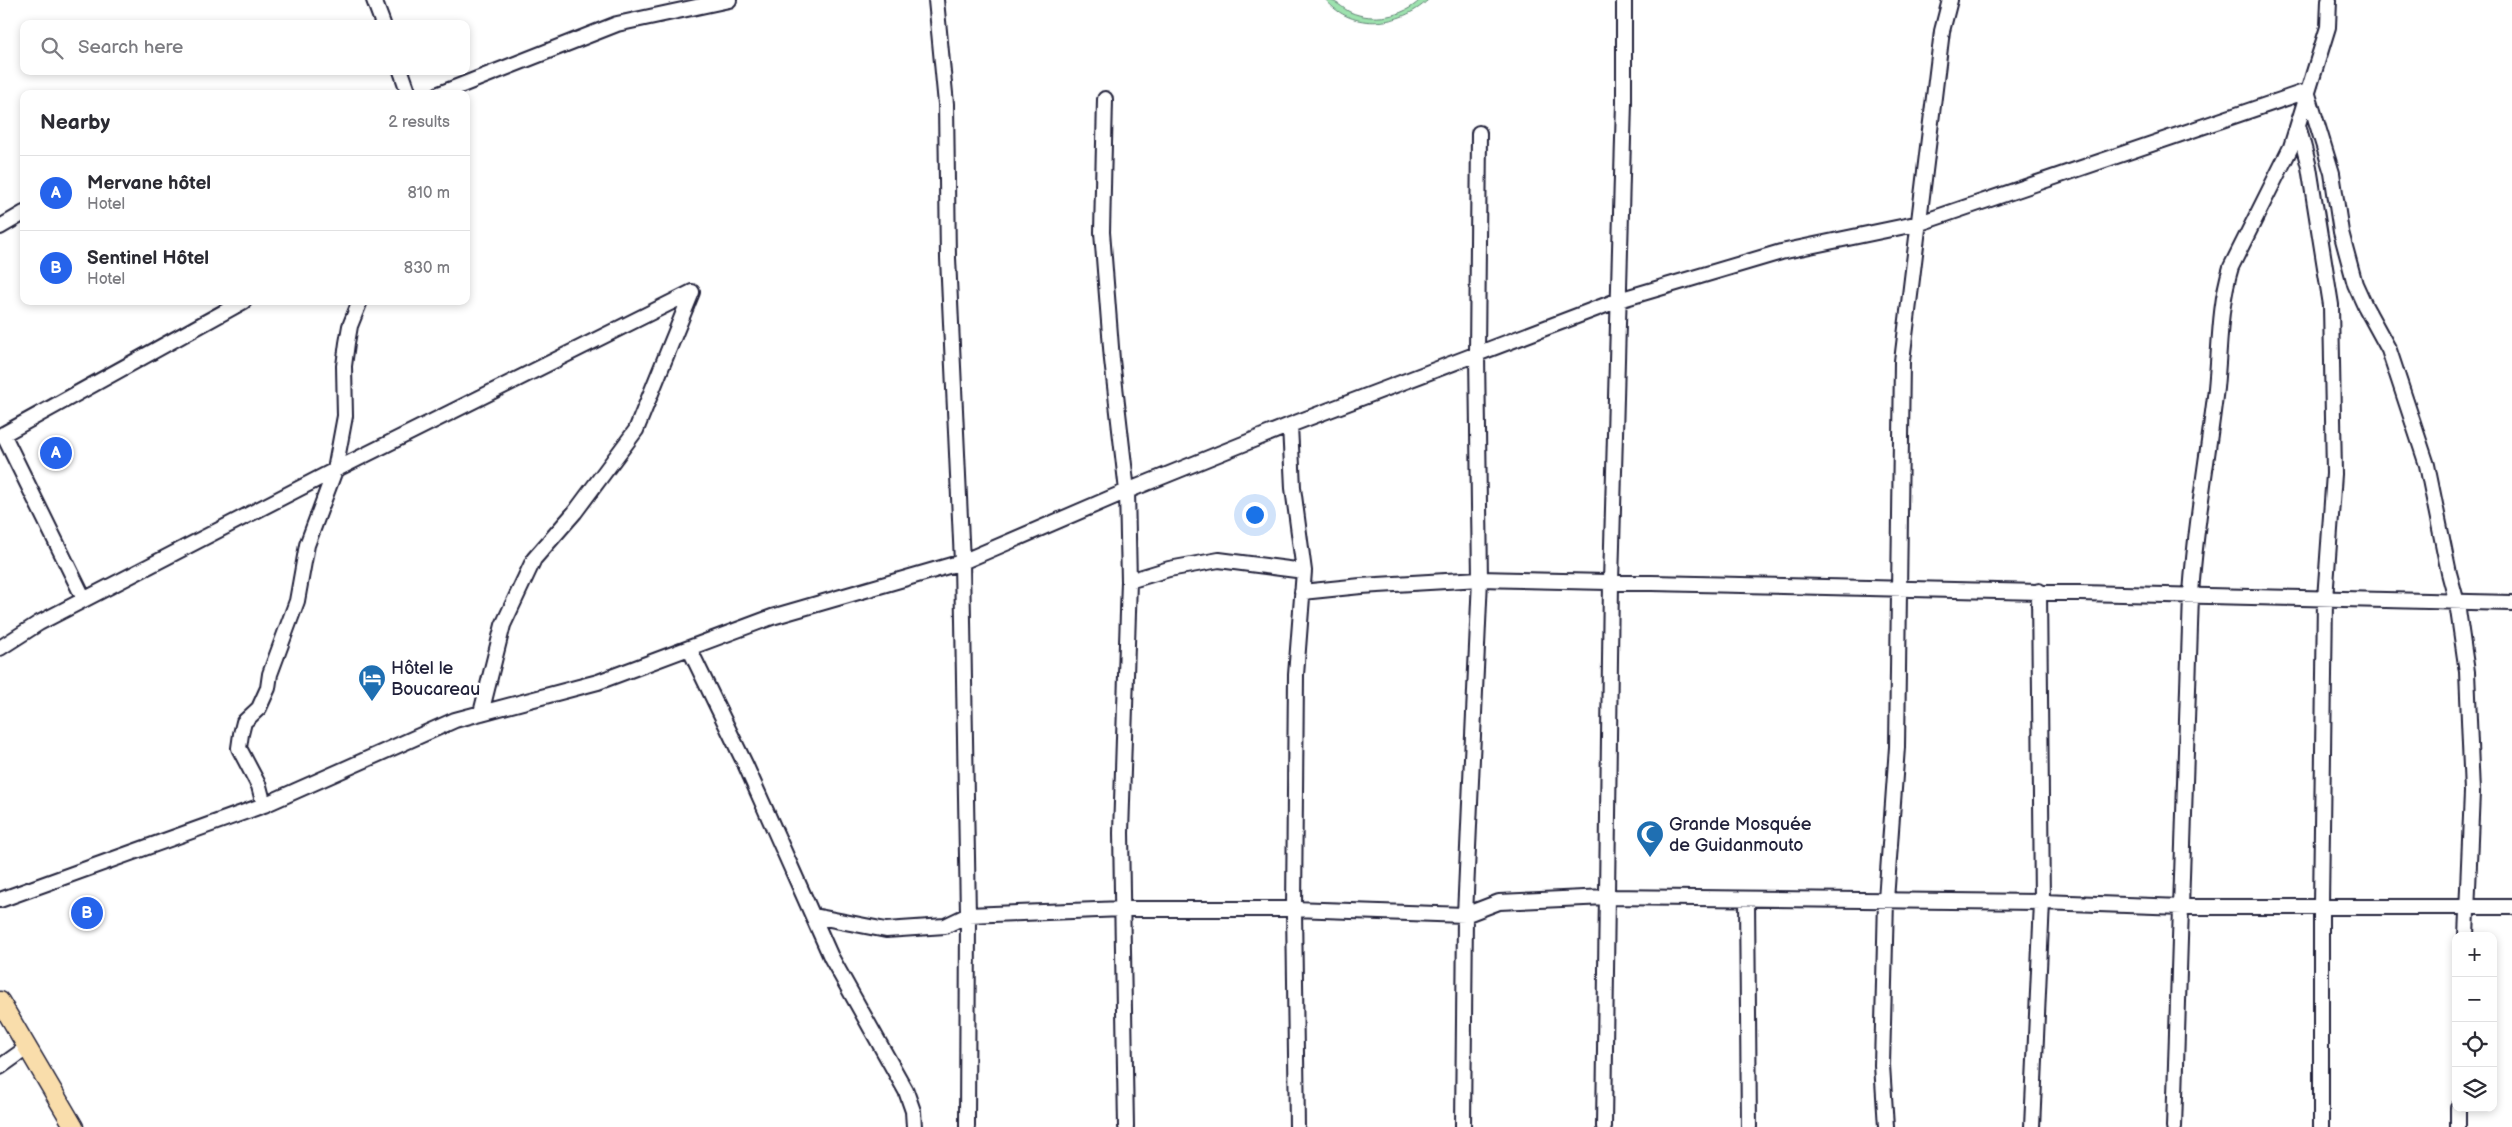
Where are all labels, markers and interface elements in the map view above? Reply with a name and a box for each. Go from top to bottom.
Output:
search box [20,20,470,75]
icon: search [38,34,66,62]
text: Search here [78,36,183,59]
text: Nearby [40,110,110,135]
text: 2 results [388,113,450,132]
text: Mervane hôtel [87,172,211,195]
text: A [51,184,61,203]
text: 810 m [408,184,450,203]
text: Hotel [87,195,125,214]
text: Sentinel Hôtel [87,247,209,270]
text: B [50,259,62,278]
text: 830 m [404,259,450,278]
text: Hotel [87,270,125,289]
pin: A [40,434,72,472]
your location [1242,502,1268,528]
place label: Hôtel le Boucareau [391,658,480,700]
hotel icon: Hôtel le Boucareau [357,663,387,702]
place label: Grande Mosquée de Guidanmouto [1669,814,1812,856]
mosque icon: Grande Mosquée de Guidanmouto [1635,819,1665,858]
pin: B [71,894,103,932]
map controls [2452,932,2497,1112]
button: + [2452,932,2497,977]
button: − [2452,977,2497,1022]
button: locate [2452,1022,2497,1067]
button: layers [2452,1067,2497,1112]

